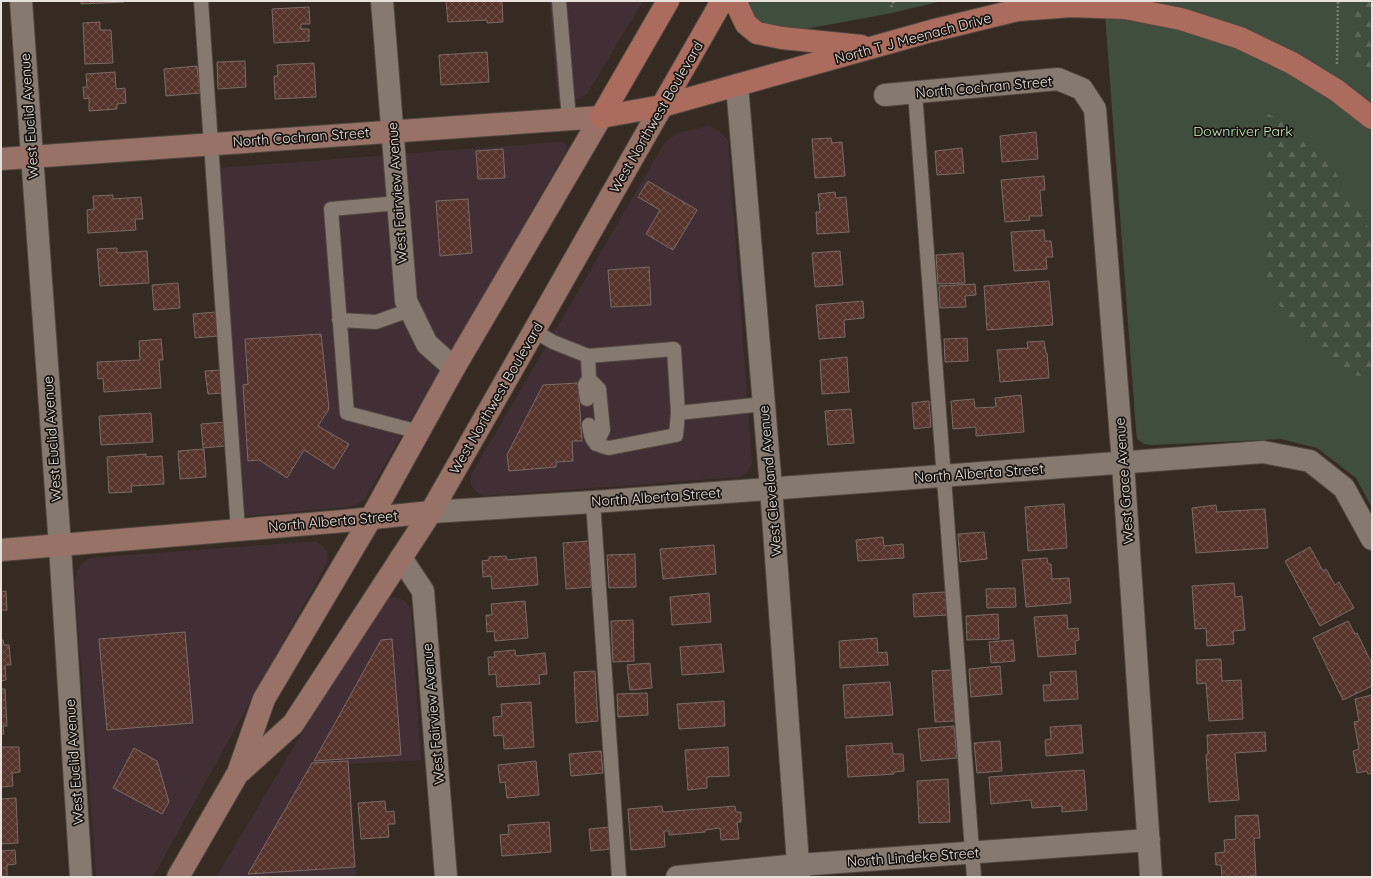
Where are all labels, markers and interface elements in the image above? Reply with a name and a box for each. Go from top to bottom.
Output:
street label: North T J Meenach Drive [833,8,993,68]
street label: West Northwest Boulevard [605,38,707,196]
street label: West Euclid Avenue [16,53,42,179]
street label: North Cochran Street [915,72,1053,102]
street label: West Fairview Avenue [383,121,411,265]
park label: Downriver Park [1193,122,1293,140]
street label: North Cochran Street [232,123,370,151]
street label: West Northwest Boulevard [445,319,547,477]
street label: West Euclid Avenue [39,376,65,502]
street label: West Cleveland Avenue [754,405,786,557]
street label: West Grace Avenue [1111,417,1137,545]
street label: North Alberta Street [914,459,1045,487]
street label: North Alberta Street [591,483,722,511]
street label: North Alberta Street [267,506,399,536]
street label: West Fairview Avenue [418,642,448,786]
street label: West Euclid Avenue [61,699,87,825]
street label: North Lindeke Street [846,843,980,871]

